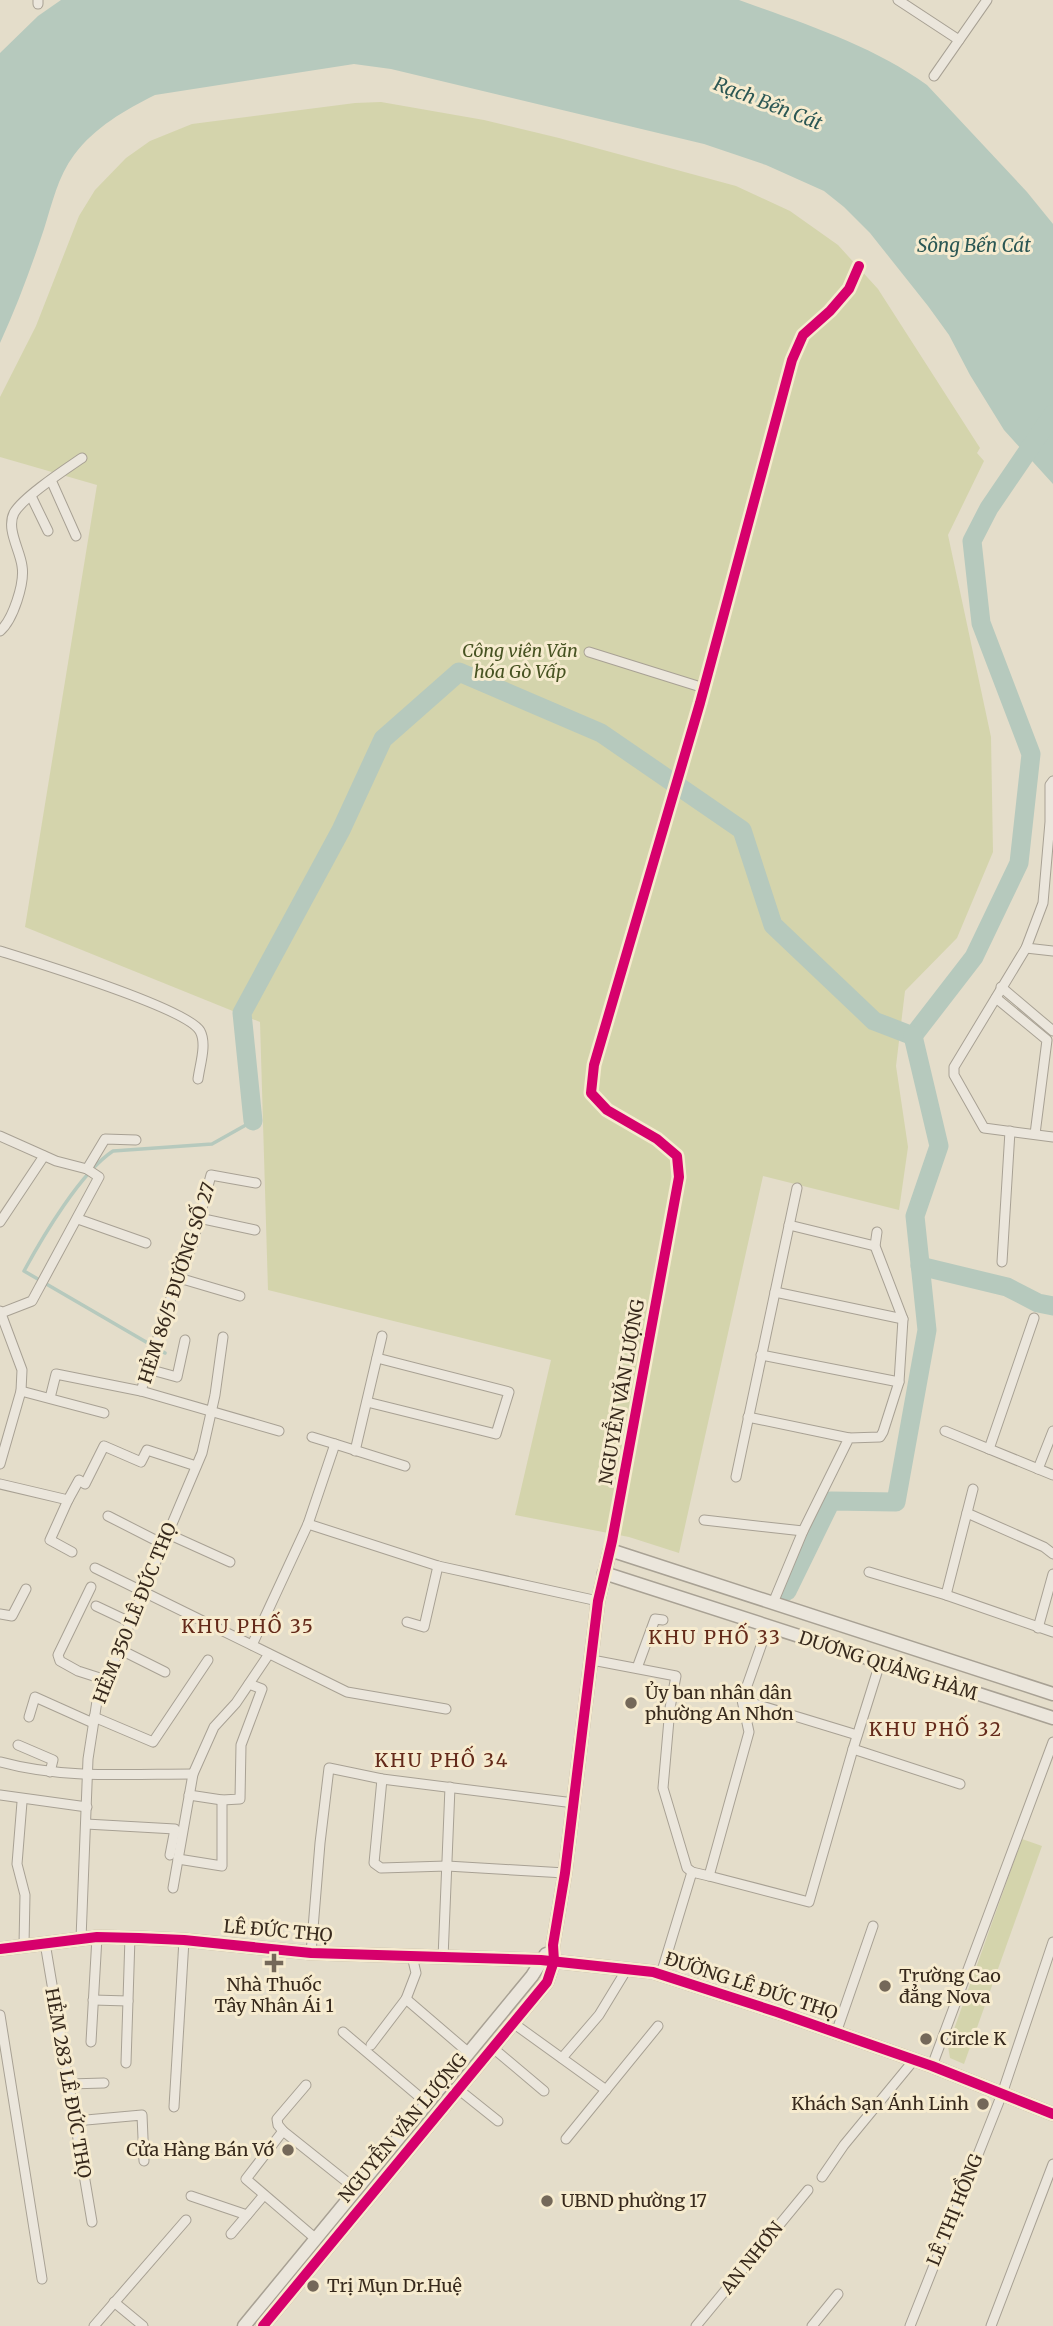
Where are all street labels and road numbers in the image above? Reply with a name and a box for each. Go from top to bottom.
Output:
street label: HẺM 86/5 ĐƯỜNG SỐ 27 [131,1179,220,1386]
street label: NGUYỄN VĂN LƯỢNG [592,1297,649,1486]
street label: HẺM 350 LÊ ĐỨC THỌ [88,1519,181,1707]
street label: DƯƠNG QUẢNG HÀM [796,1626,981,1705]
street label: LÊ ĐỨC THỌ [223,1914,334,1947]
street label: ĐƯỜNG LÊ ĐỨC THỌ [662,1947,841,2024]
street label: HẺM 283 LÊ ĐỨC THỌ [40,1986,97,2180]
street label: NGUYỄN VĂN LƯỢNG [332,2047,472,2207]
street label: LÊ THỊ HỒNG [920,2150,987,2269]
street label: AN NHƠN [715,2217,788,2299]

